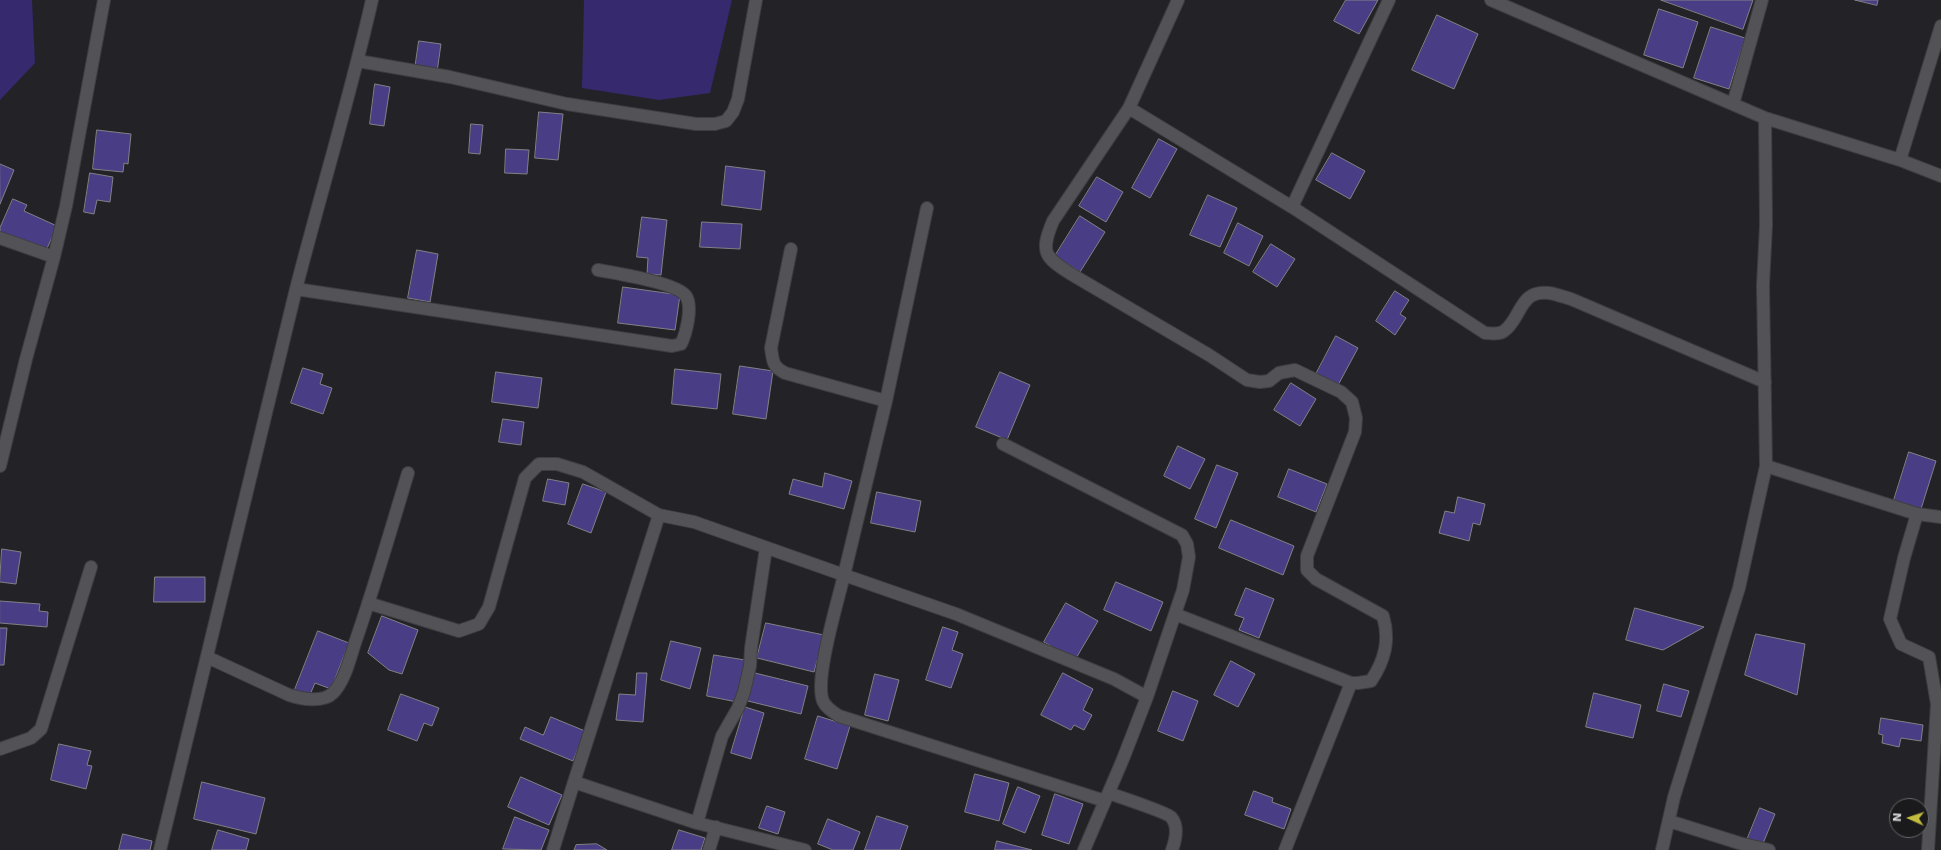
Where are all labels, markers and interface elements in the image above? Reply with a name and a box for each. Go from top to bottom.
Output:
north arrow [1889,798,1929,838]
text: N [1891,812,1904,822]

